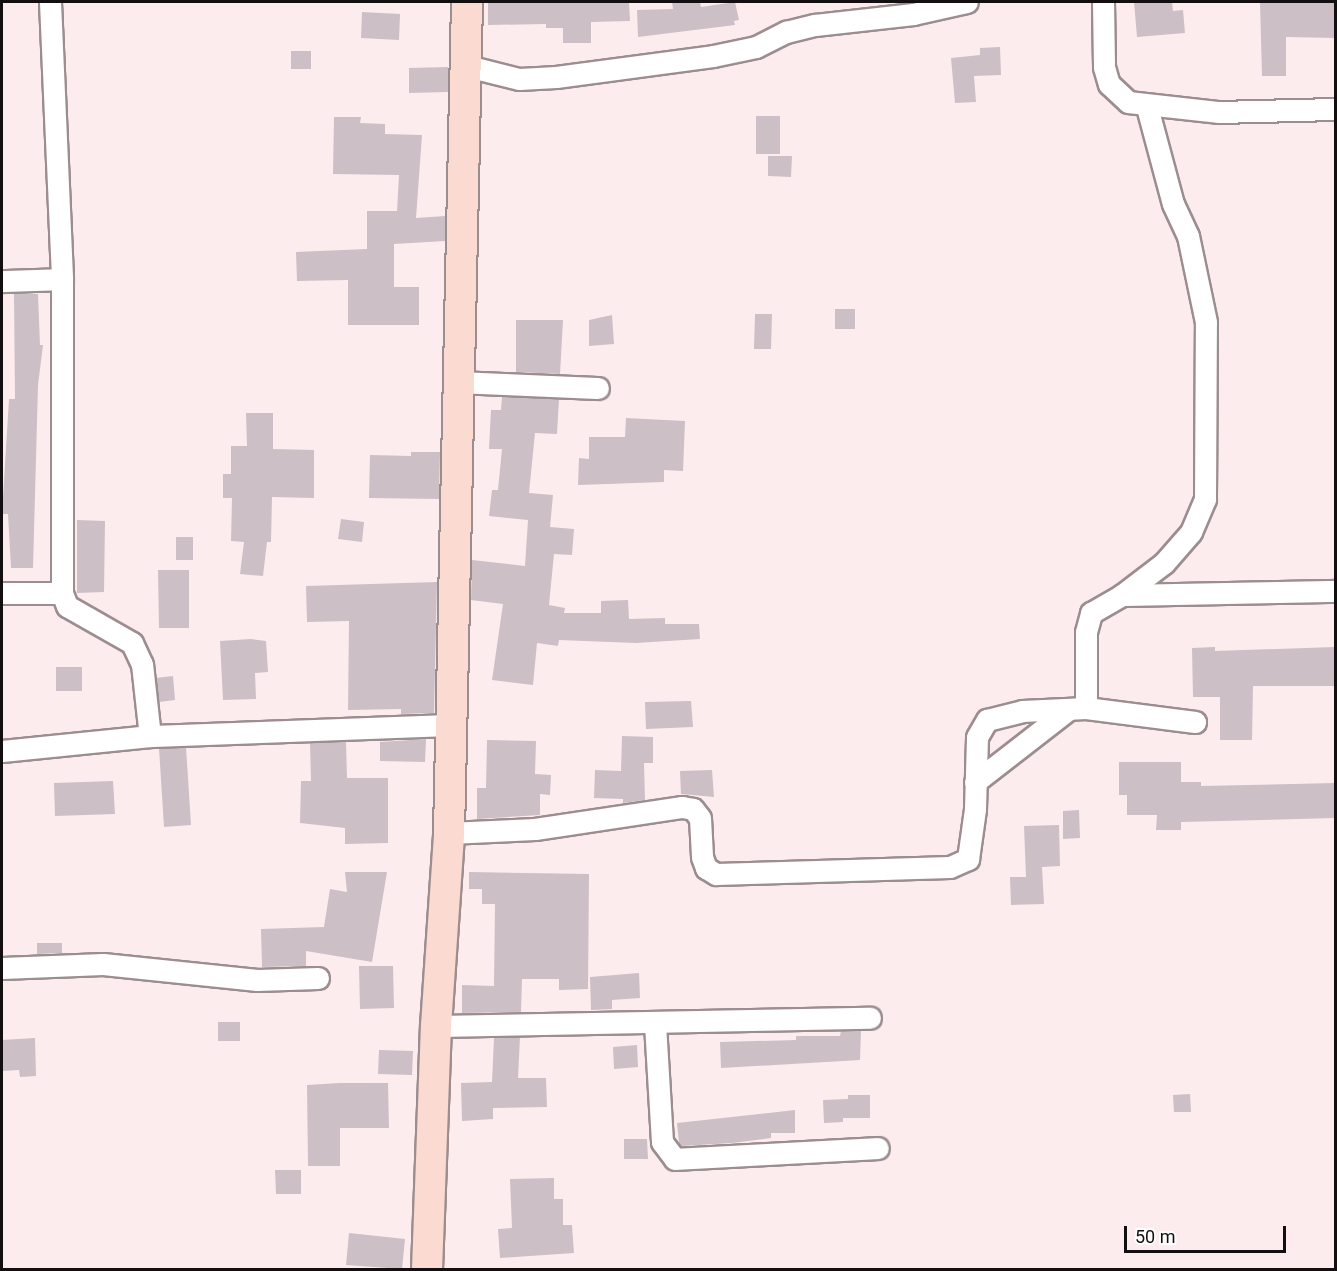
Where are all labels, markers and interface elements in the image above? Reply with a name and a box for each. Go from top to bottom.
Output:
scale bar [1127,1214,1289,1252]
text: 50 m [1135,1226,1175,1247]

